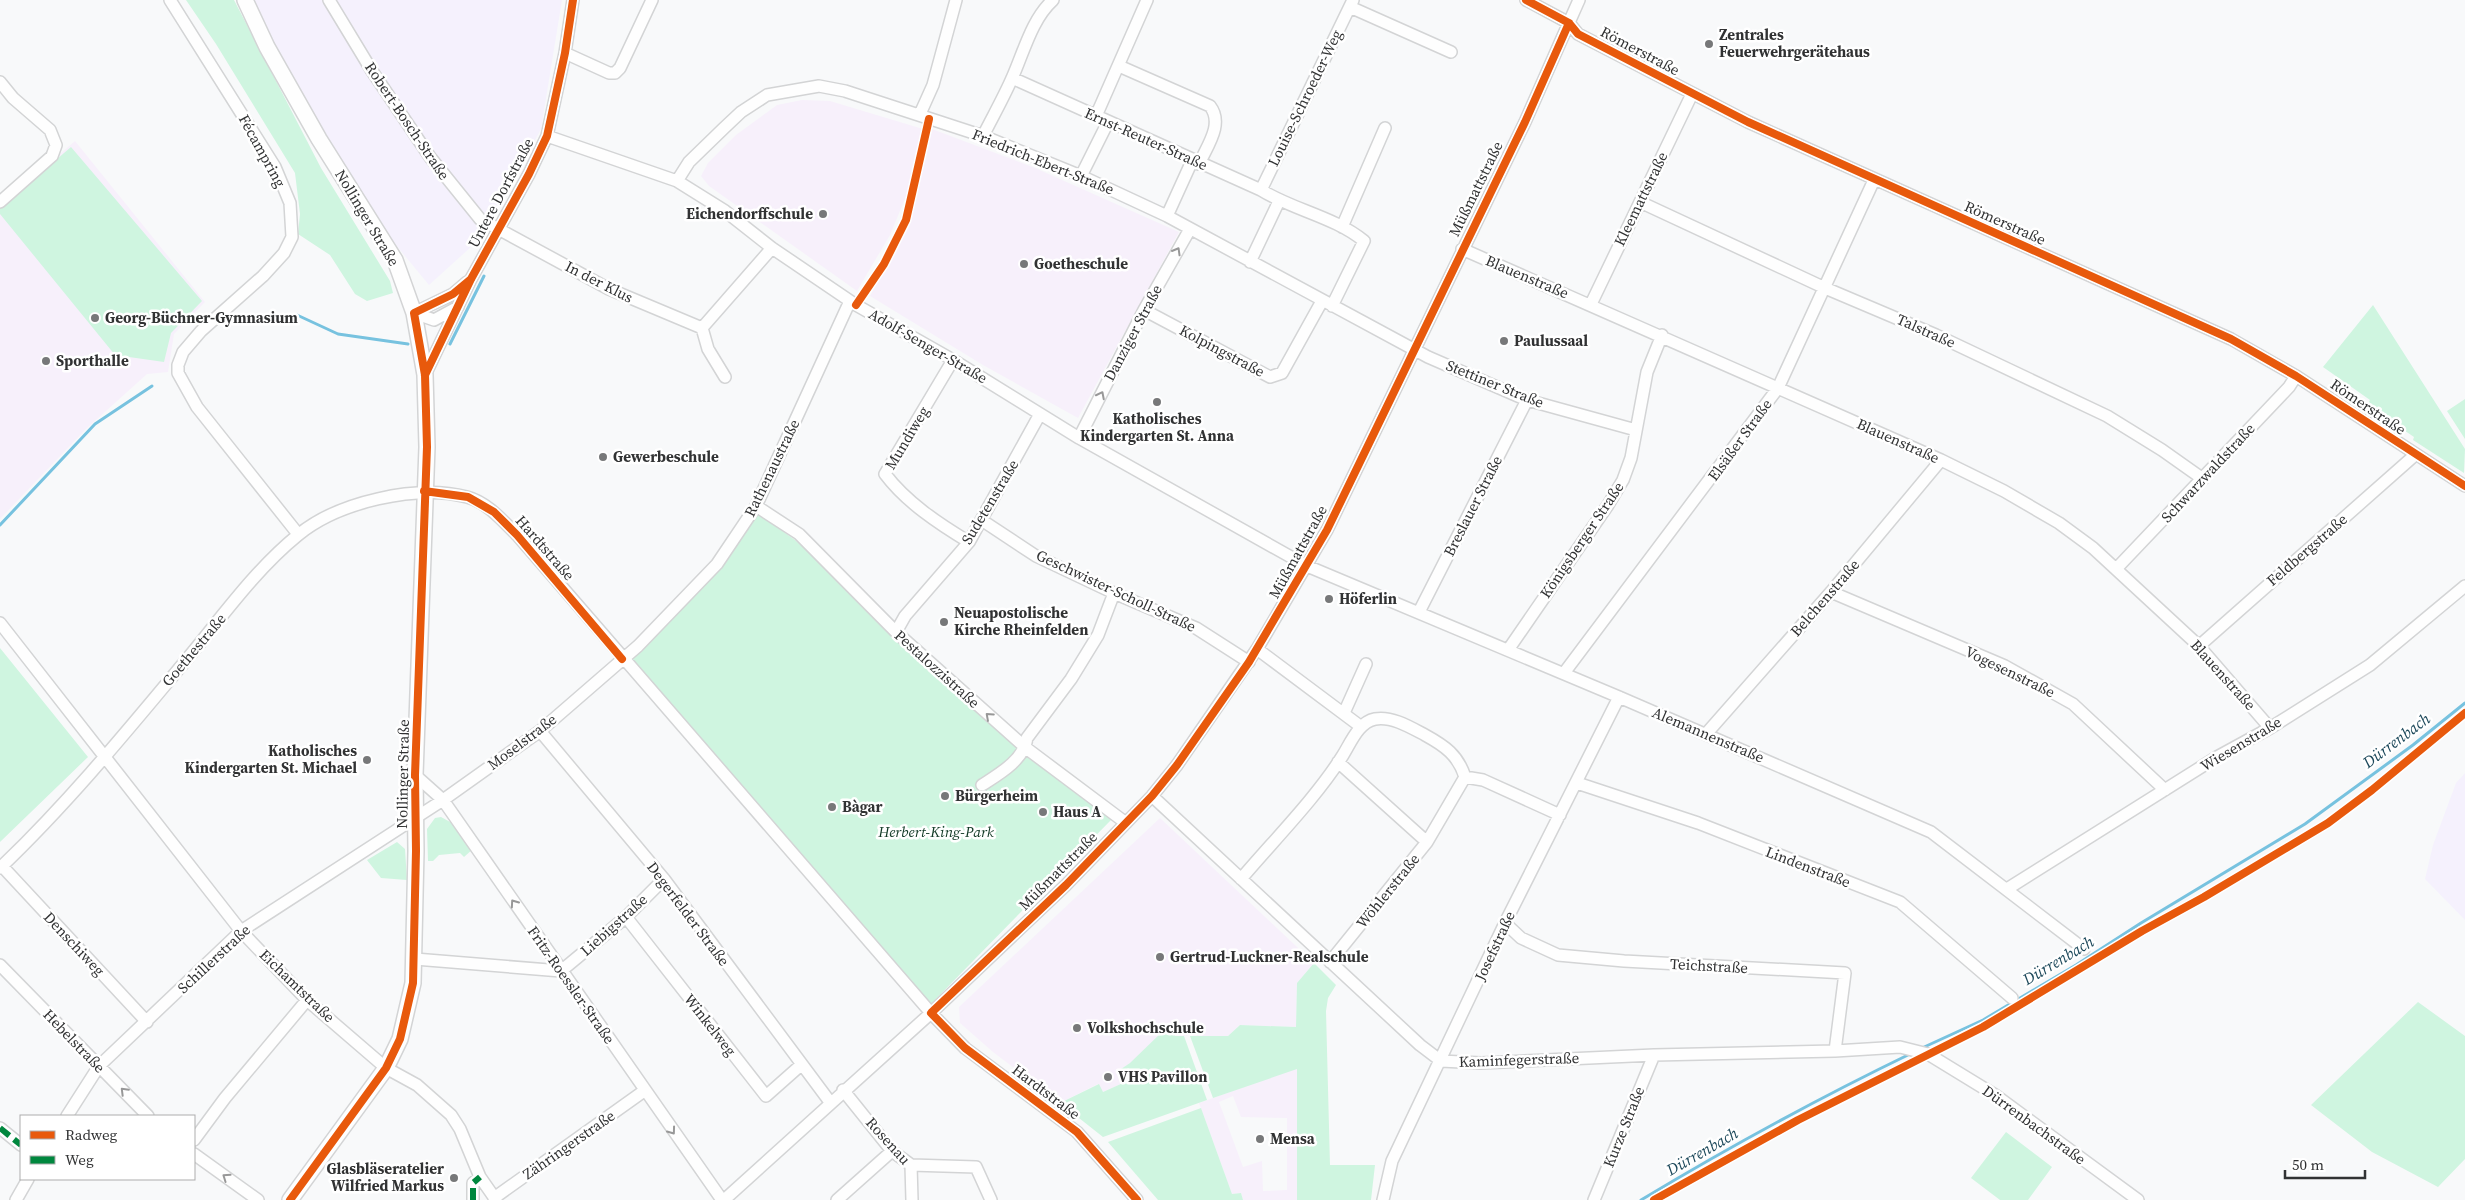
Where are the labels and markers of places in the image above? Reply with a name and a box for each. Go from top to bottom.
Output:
place label: Zentrales Feuerwehrgerätehaus [1719,24,1870,62]
marker: Zentrales Feuerwehrgerätehaus [1703,38,1715,50]
place label: Eichendorffschule [686,203,813,224]
marker: Eichendorffschule [817,208,829,220]
place label: Goetheschule [1034,253,1128,274]
marker: Goetheschule [1018,258,1030,270]
place label: Georg-Büchner-Gymnasium [105,307,298,328]
marker: Georg-Büchner-Gymnasium [89,312,101,324]
place label: Paulussaal [1514,330,1588,351]
marker: Paulussaal [1498,335,1510,347]
place label: Sporthalle [56,350,129,371]
marker: Sporthalle [40,355,52,367]
marker: Katholisches Kindergarten St. Anna [1151,396,1163,408]
place label: Katholisches Kindergarten St. Anna [1080,408,1235,446]
place label: Gewerbeschule [613,446,719,467]
marker: Gewerbeschule [597,451,609,463]
place label: Höferlin [1339,588,1397,609]
marker: Höferlin [1323,593,1335,605]
place label: Neuapostolische Kirche Rheinfelden [954,602,1088,640]
marker: Neuapostolische Kirche Rheinfelden [938,616,950,628]
place label: Katholisches Kindergarten St. Michael [185,740,357,778]
marker: Katholisches Kindergarten St. Michael [361,754,373,766]
place label: Bürgerheim [955,785,1039,806]
marker: Bürgerheim [939,790,951,802]
place label: Bàgar [842,796,882,817]
marker: Bàgar [826,801,838,813]
place label: Haus A [1053,801,1101,822]
marker: Haus A [1037,806,1049,818]
place label: Gertrud-Luckner-Realschule [1170,946,1369,967]
marker: Gertrud-Luckner-Realschule [1154,951,1166,963]
place label: Volkshochschule [1087,1017,1204,1038]
marker: Volkshochschule [1071,1022,1083,1034]
place label: VHS Pavillon [1118,1066,1207,1087]
marker: VHS Pavillon [1102,1071,1114,1083]
place label: Mensa [1270,1128,1316,1149]
marker: Mensa [1254,1133,1266,1145]
place label: Glasbläseratelier Wilfried Markus [327,1158,444,1196]
marker: Glasbläseratelier Wilfried Markus [448,1172,460,1184]

